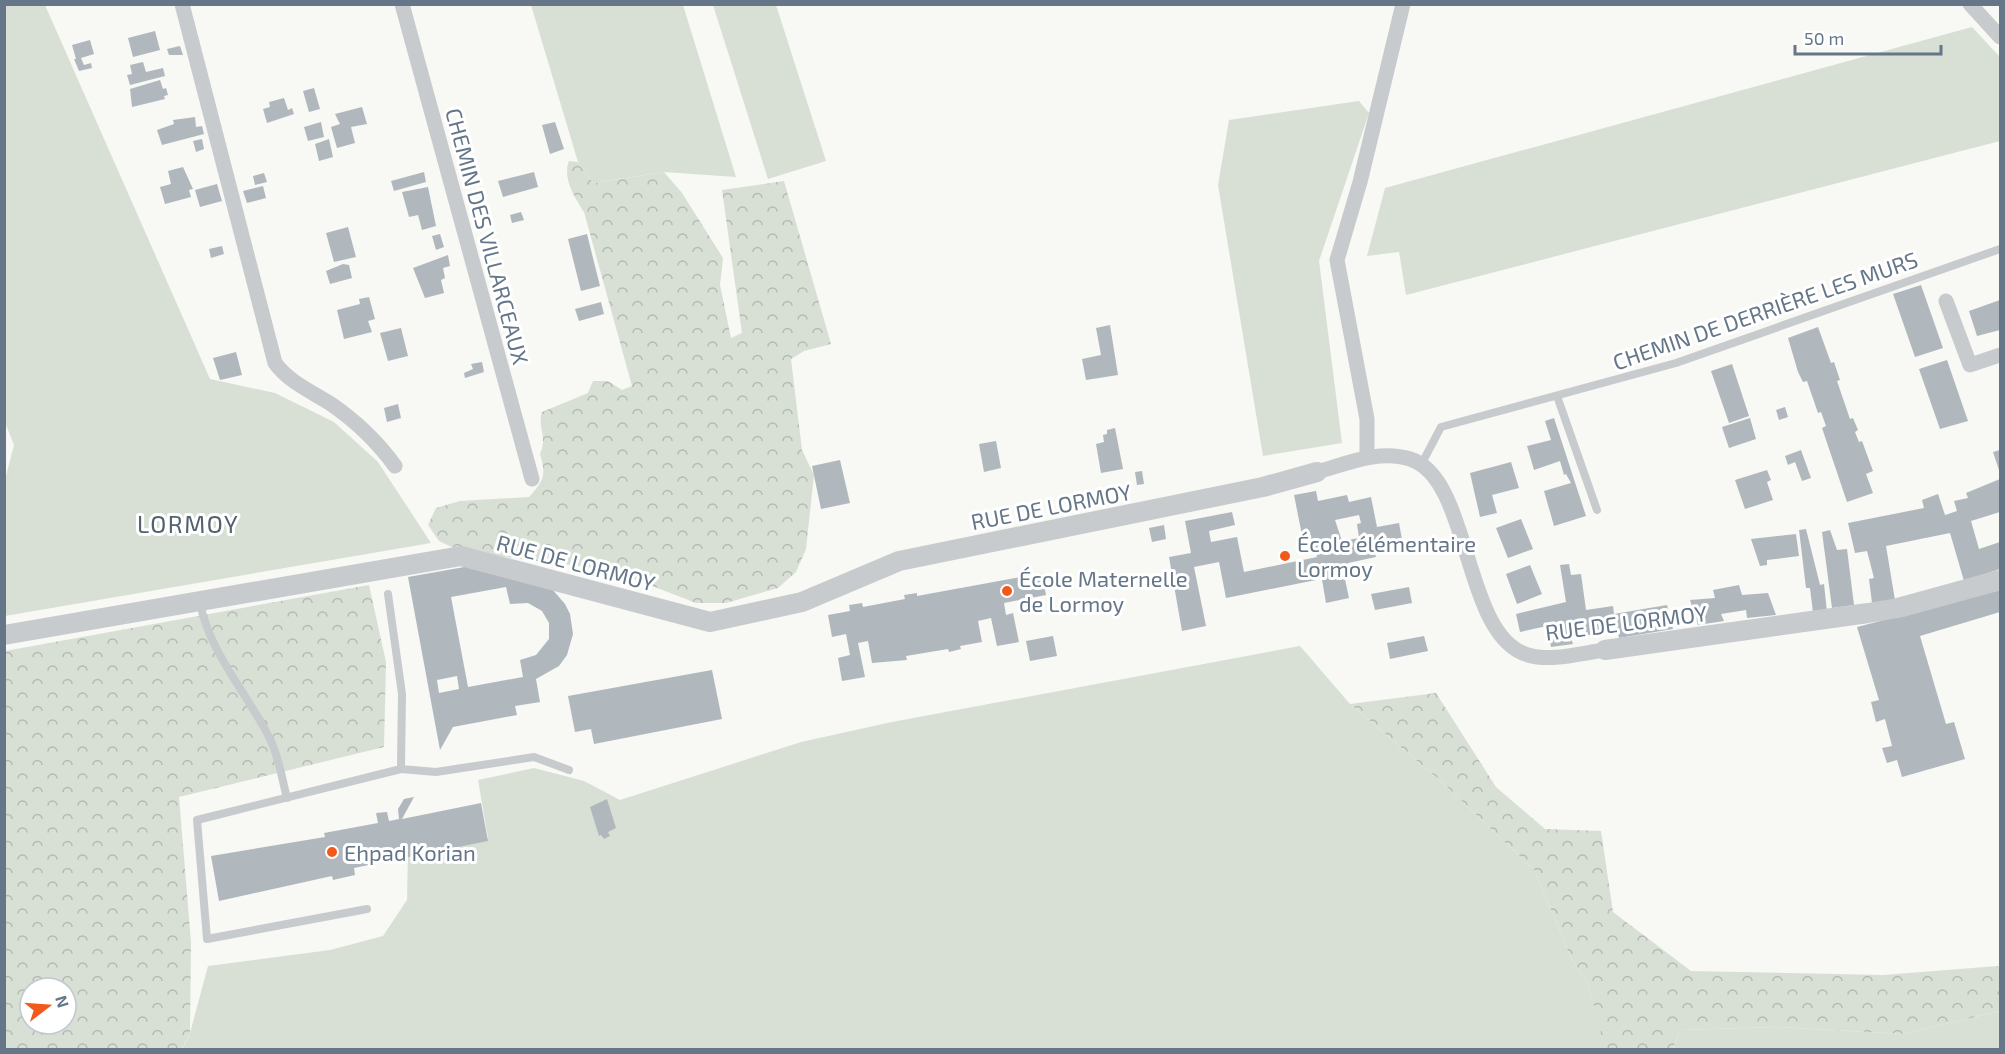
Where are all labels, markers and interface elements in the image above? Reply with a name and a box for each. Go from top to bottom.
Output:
scale bar [1795,18,1940,56]
text: 50 m [1804,27,1844,49]
street label: CHEMIN DES VILLARCEAUX [441,105,535,367]
street label: CHEMIN DE DERRIÈRE LES MURS [1609,246,1921,374]
street label: RUE DE LORMOY [969,478,1134,534]
district label: LORMOY [137,509,239,538]
street label: RUE DE LORMOY [494,528,658,596]
place label: École élémentaire Lormoy [1297,530,1476,581]
marker: École élémentaire Lormoy [1278,549,1292,563]
place label: École Maternelle de Lormoy [1019,565,1188,616]
marker: École Maternelle de Lormoy [1000,584,1014,598]
street label: RUE DE LORMOY [1544,599,1709,645]
place label: Ehpad Korian [344,839,476,865]
marker: Ehpad Korian [325,845,339,859]
north arrow [18,976,78,1036]
text: N [52,993,74,1010]

